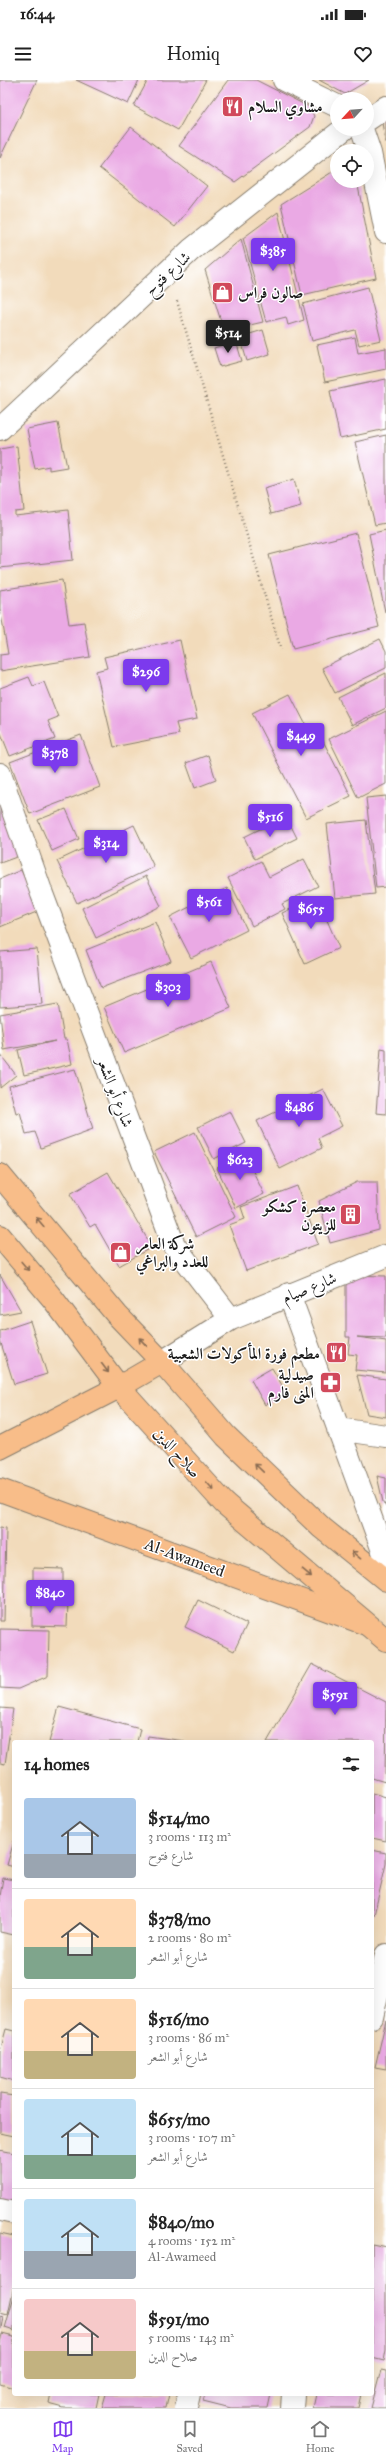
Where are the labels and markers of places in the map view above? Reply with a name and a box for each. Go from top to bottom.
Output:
restaurant icon: مشاوي السلام [219,93,245,119]
place label: مشاوي السلام [248,97,323,121]
pin: $385 [249,238,297,272]
shop icon: صالون فراس [210,279,236,305]
place label: صالون فراس [238,283,303,303]
pin: $514 [204,320,252,354]
pin: $296 [122,659,170,693]
pin: $449 [277,723,325,757]
pin: $378 [31,740,79,774]
pin: $516 [246,804,294,838]
pin: $314 [82,830,130,864]
pin: $561 [185,889,233,923]
pin: $655 [287,896,335,930]
pin: $303 [144,974,192,1008]
pin: $486 [275,1094,323,1128]
pin: $623 [216,1147,264,1181]
place label: معصرة كشكو للزيتون [261,1197,336,1235]
building icon: معصرة كشكو للزيتون [338,1202,364,1228]
place label: شركة العامر للعدد والبراغي [135,1234,208,1275]
shop icon: شركة العامر للعدد والبراغي [107,1239,133,1265]
restaurant icon: مطعم فورة المأكولات الشعبية [323,1340,349,1366]
place label: مطعم فورة المأكولات الشعبية [168,1342,320,1368]
place label: صيدلية المنى فارم [268,1365,314,1407]
pharmacy icon: صيدلية المنى فارم [317,1370,343,1396]
pin: $840 [26,1580,74,1614]
pin: $591 [311,1682,359,1716]

